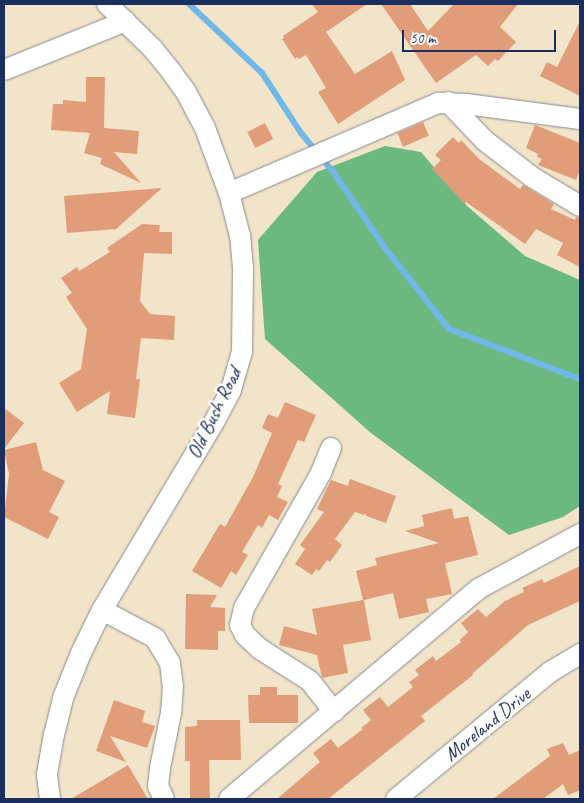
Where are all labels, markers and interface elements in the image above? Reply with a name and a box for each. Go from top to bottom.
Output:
scale bar [404,20,558,52]
text: 50 m [410,29,436,48]
street label: Old Bush Road [182,364,246,462]
street label: Moreland Drive [439,682,535,766]

